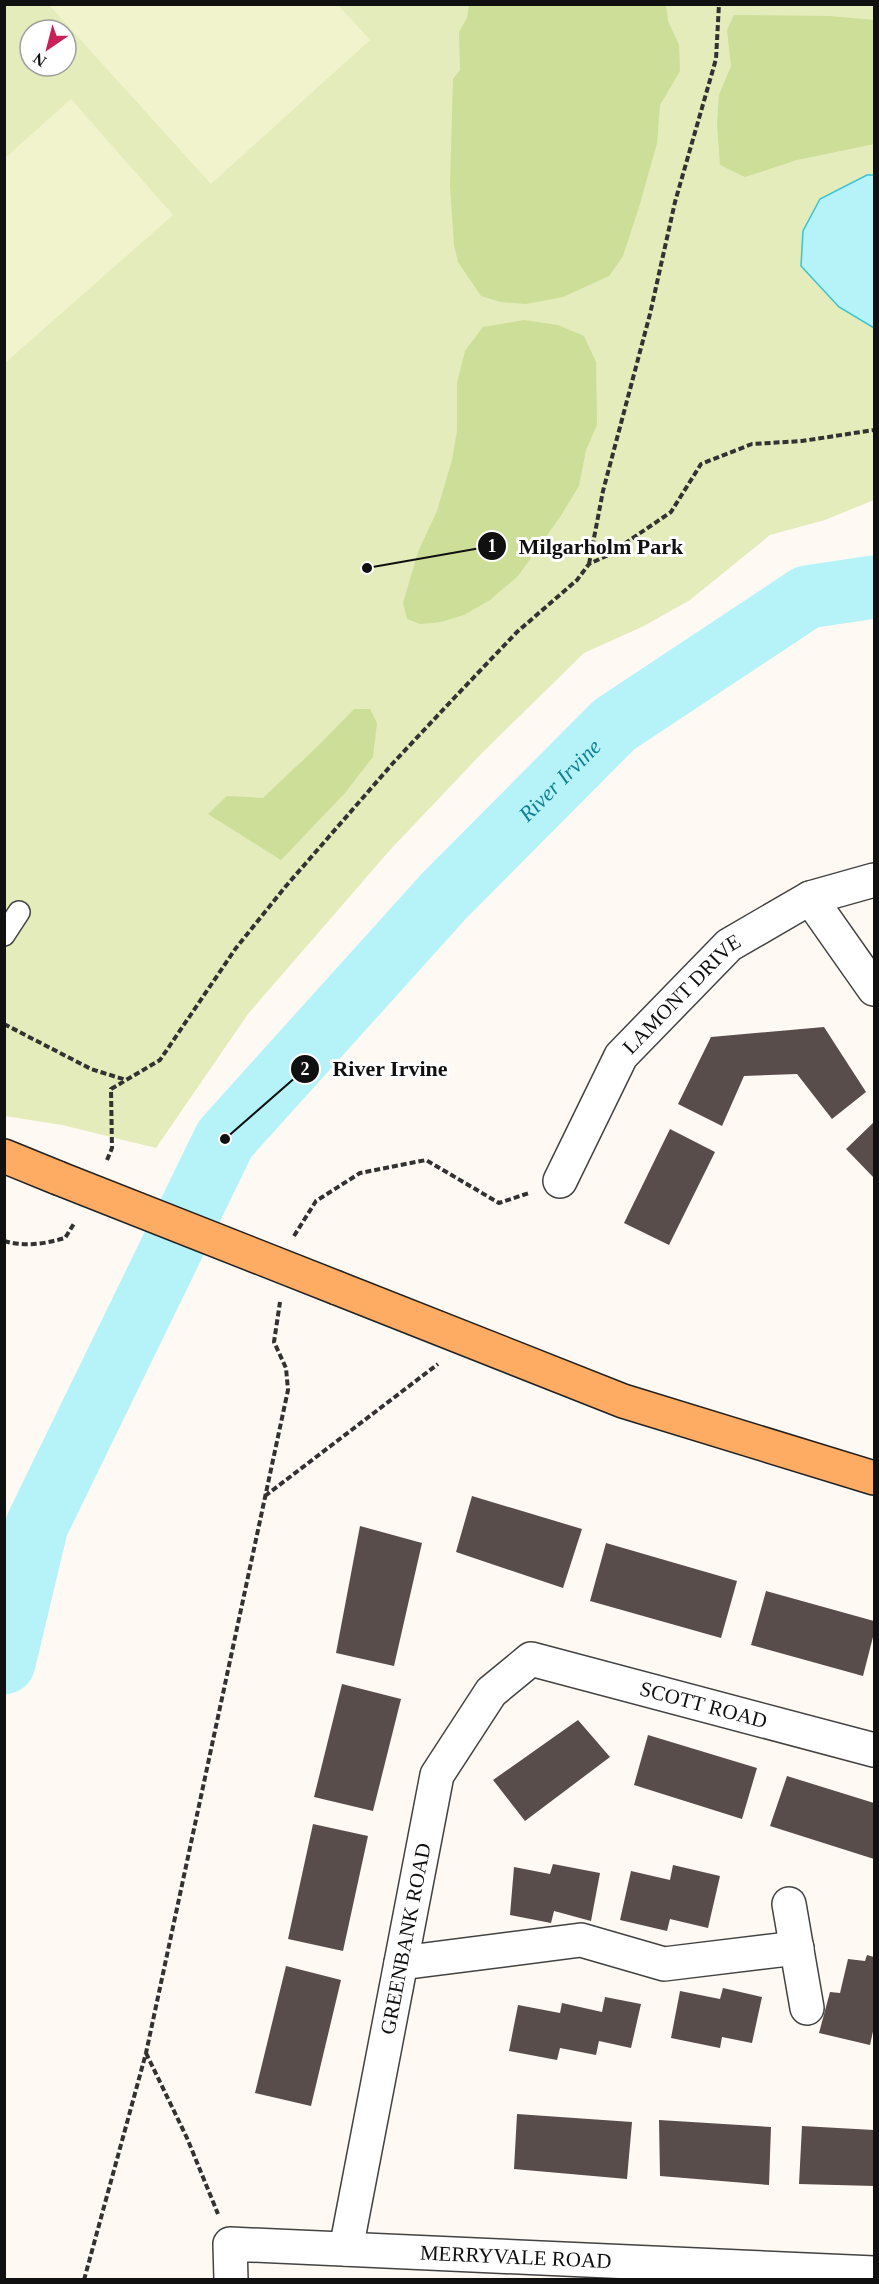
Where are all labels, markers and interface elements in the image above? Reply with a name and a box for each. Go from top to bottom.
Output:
north arrow [18,18,78,78]
text: N [30,49,49,70]
callout: Milgarholm Park [477,526,696,566]
text: Milgarholm Park [519,534,684,559]
text: 1 [488,536,497,556]
water label: River Irvine [513,734,606,827]
street label: LAMONT DRIVE [618,929,745,1059]
callout: River Irvine [290,1049,459,1089]
text: River Irvine [332,1056,448,1081]
text: 2 [301,1059,310,1079]
street label: SCOTT ROAD [637,1676,770,1733]
street label: GREENBANK ROAD [375,1841,436,2036]
street label: MERRYVALE ROAD [419,2241,612,2273]

